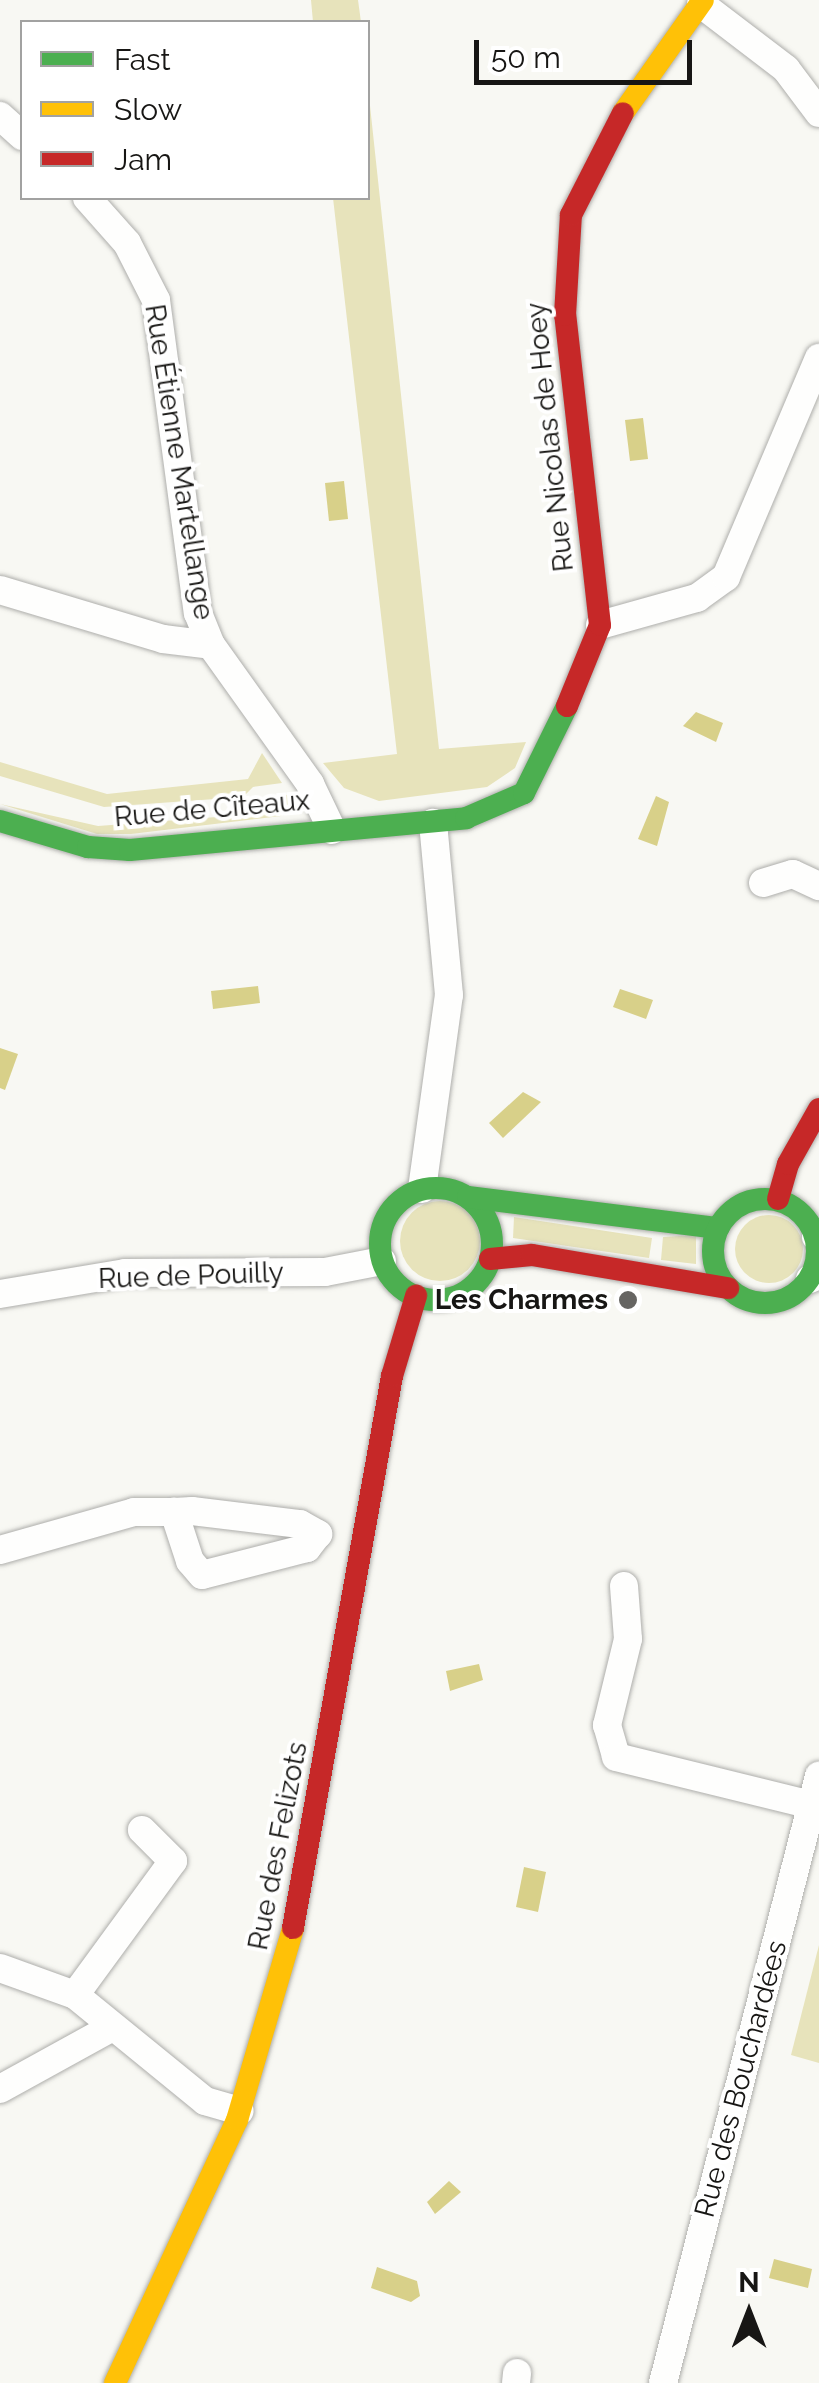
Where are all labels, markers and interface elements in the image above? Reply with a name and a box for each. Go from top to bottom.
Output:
legend [20,20,370,200]
scale bar [479,20,696,82]
text: 50 m [491,40,561,75]
text: Fast [114,42,171,77]
text: Slow [114,92,182,127]
text: Jam [114,142,172,177]
street label: Rue Nicolas de Hoey [519,301,581,573]
street label: Rue Étienne Martellange [137,302,221,622]
street label: Rue de Cîteaux [113,784,311,834]
street label: Rue de Pouilly [98,1256,284,1296]
place label: Les Charmes [435,1283,608,1317]
marker: Les Charmes [617,1289,639,1311]
street label: Rue des Felizots [241,1739,315,1953]
street label: Rue des Bouchardées [688,1937,794,2221]
north arrow [699,2263,799,2363]
text: N [738,2266,760,2299]

